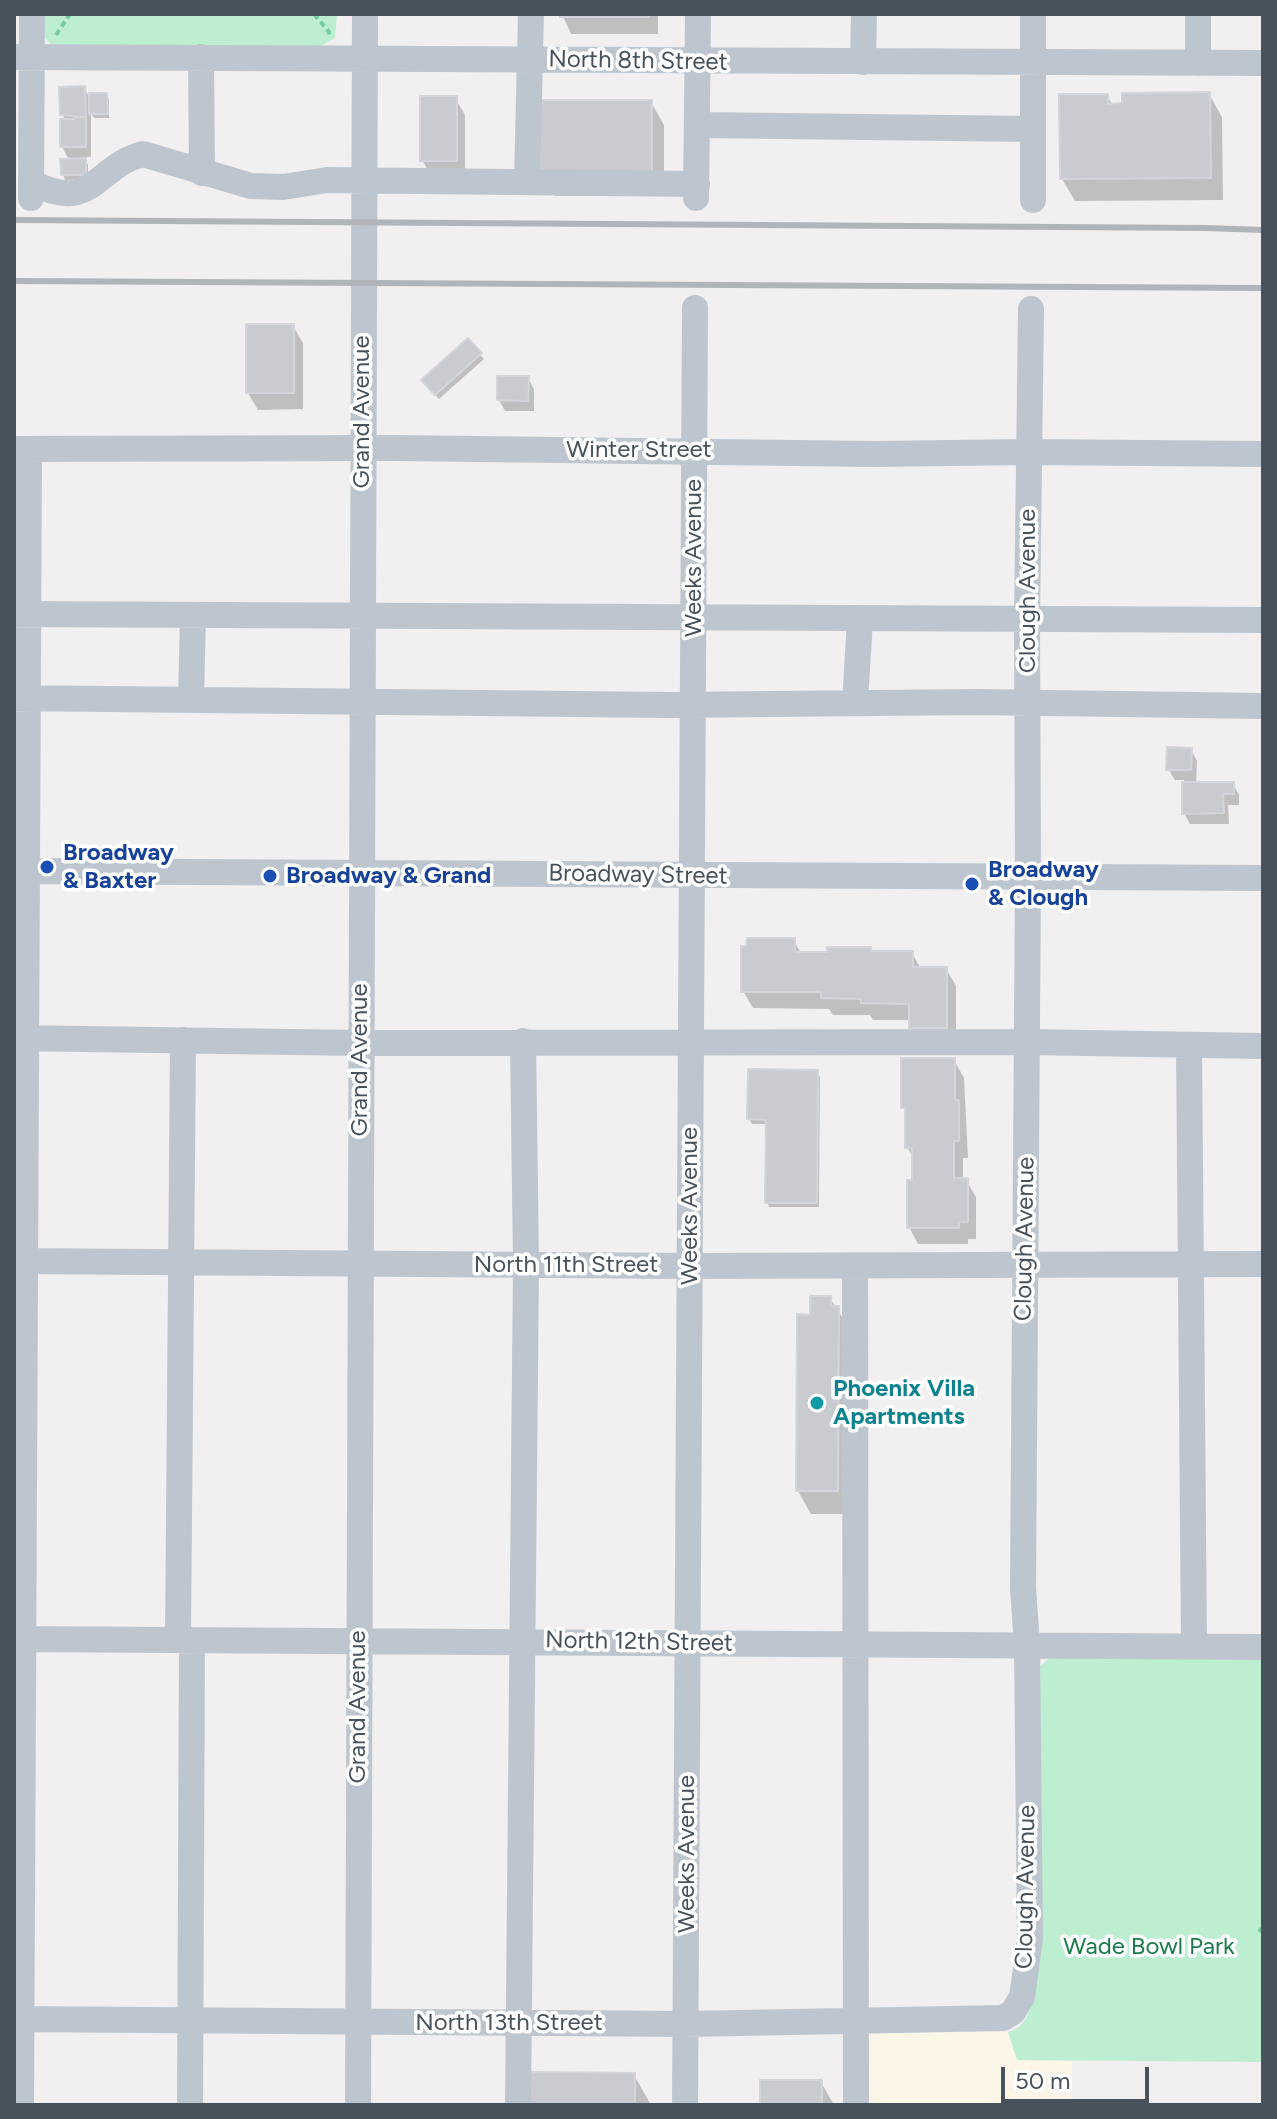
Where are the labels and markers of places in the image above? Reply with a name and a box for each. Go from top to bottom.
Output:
place label: Broadway & Baxter [63,839,174,895]
place label: Broadway & Clough [988,856,1099,912]
marker: Broadway & Baxter [38,858,56,876]
place label: Broadway & Grand [286,862,491,890]
marker: Broadway & Grand [261,867,279,885]
marker: Broadway & Clough [963,875,981,893]
place label: Phoenix Villa Apartments [833,1375,975,1431]
marker: Phoenix Villa Apartments [808,1394,826,1412]

